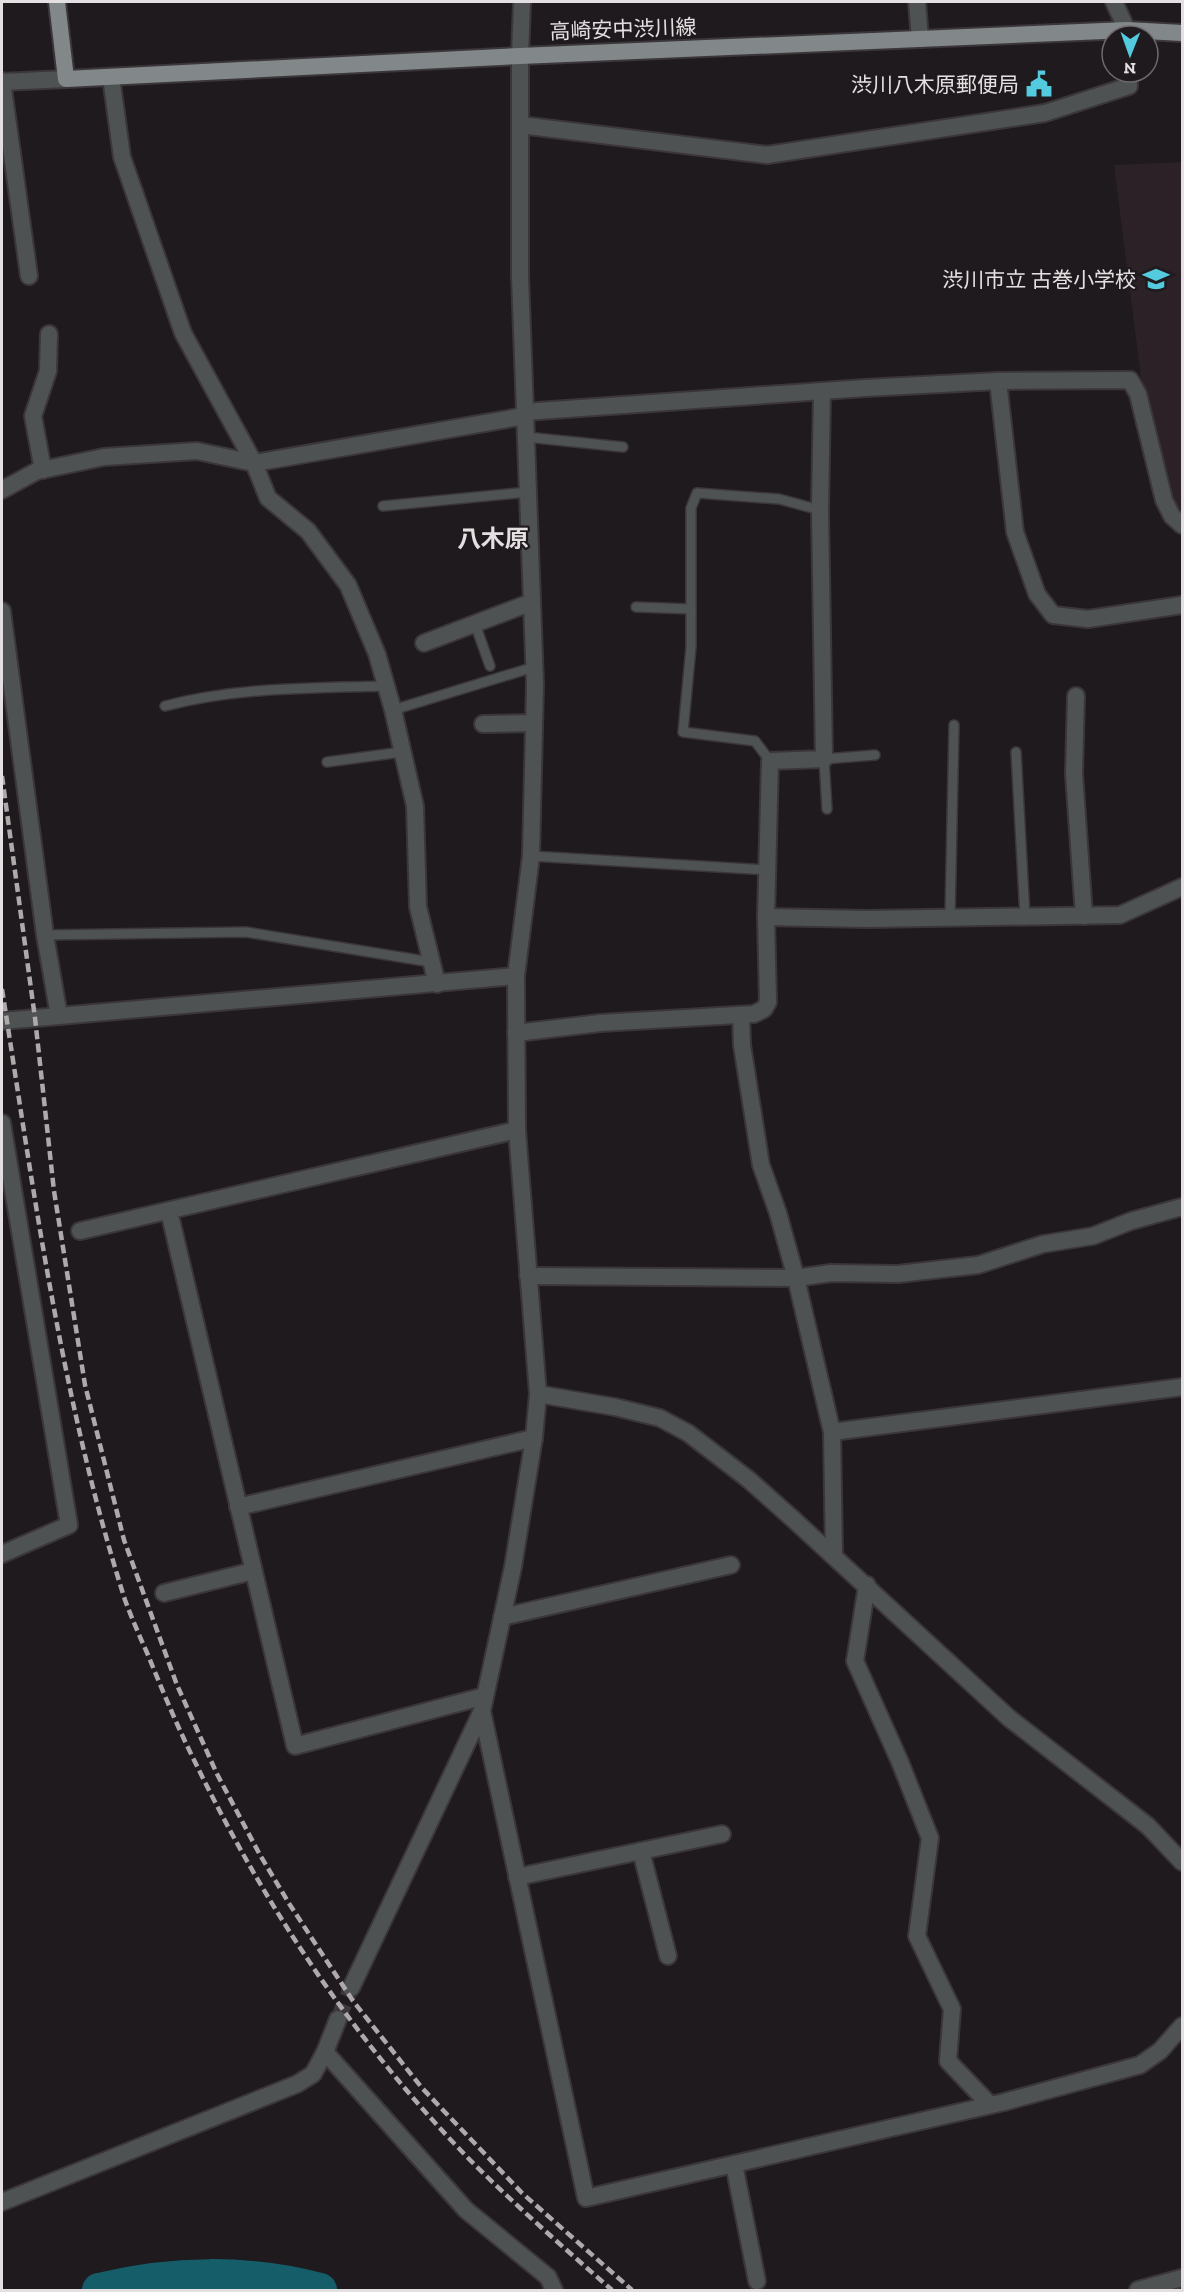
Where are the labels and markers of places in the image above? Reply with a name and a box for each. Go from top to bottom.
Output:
public building icon: 渋川八木原郵便局 [1024,69,1054,99]
place label: 渋川八木原郵便局 [851,72,1019,97]
school or university icon: 渋川市立 古巻小学校 [1141,264,1171,294]
place label: 渋川市立 古巻小学校 [942,267,1136,292]

